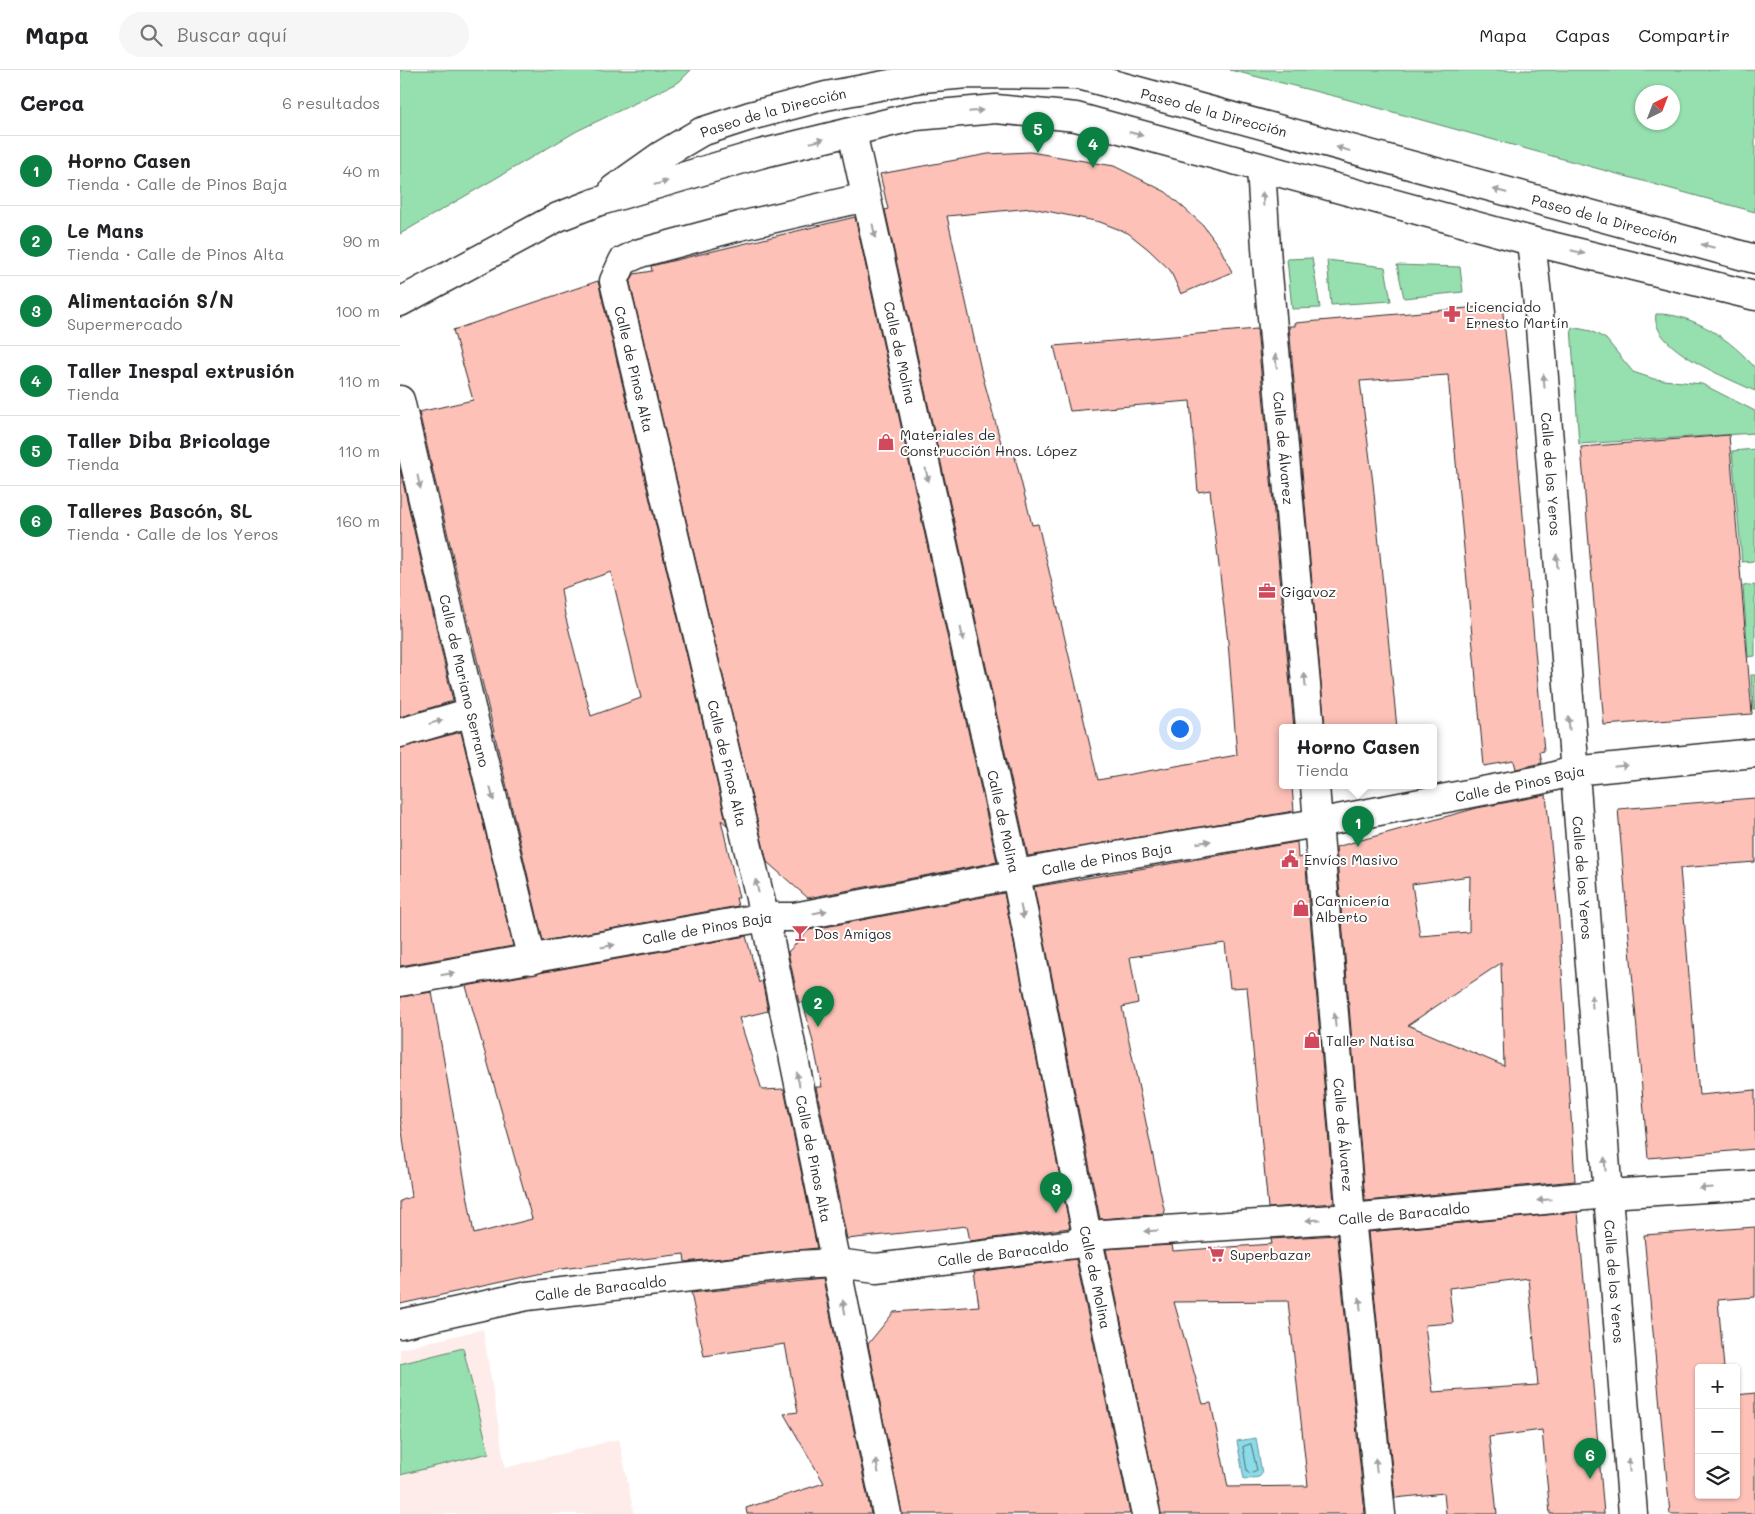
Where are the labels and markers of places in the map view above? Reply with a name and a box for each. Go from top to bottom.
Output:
pin: 5 [1022,112,1054,153]
pin: 4 [1077,127,1109,168]
place label: Licenciado Ernesto Martín [1466,297,1568,332]
pharmacy icon: Licenciado Ernesto Martín [1442,304,1462,324]
place label: Materiales de Construcción Hnos. López [900,425,1077,460]
shop icon: Materiales de Construcción Hnos. López [876,432,896,452]
office icon: Gigavoz [1257,581,1277,601]
place label: Gigavoz [1281,582,1336,601]
pin: 1 [1342,806,1374,847]
public building icon: Envíos Masivo [1280,849,1300,869]
place label: Envíos Masivo [1304,850,1398,869]
place label: Carnicería Alberto [1315,891,1390,926]
shop icon: Carnicería Alberto [1291,898,1311,918]
bar icon: Dos Amigos [790,923,810,943]
place label: Dos Amigos [814,924,892,943]
pin: 2 [802,986,834,1027]
shop icon: Taller Natisa [1302,1030,1322,1050]
place label: Taller Natisa [1326,1031,1415,1050]
pin: 3 [1040,1172,1072,1213]
supermarket icon: Superbazar [1206,1244,1226,1264]
place label: Superbazar [1230,1245,1311,1264]
pin: 6 [1574,1438,1606,1479]

